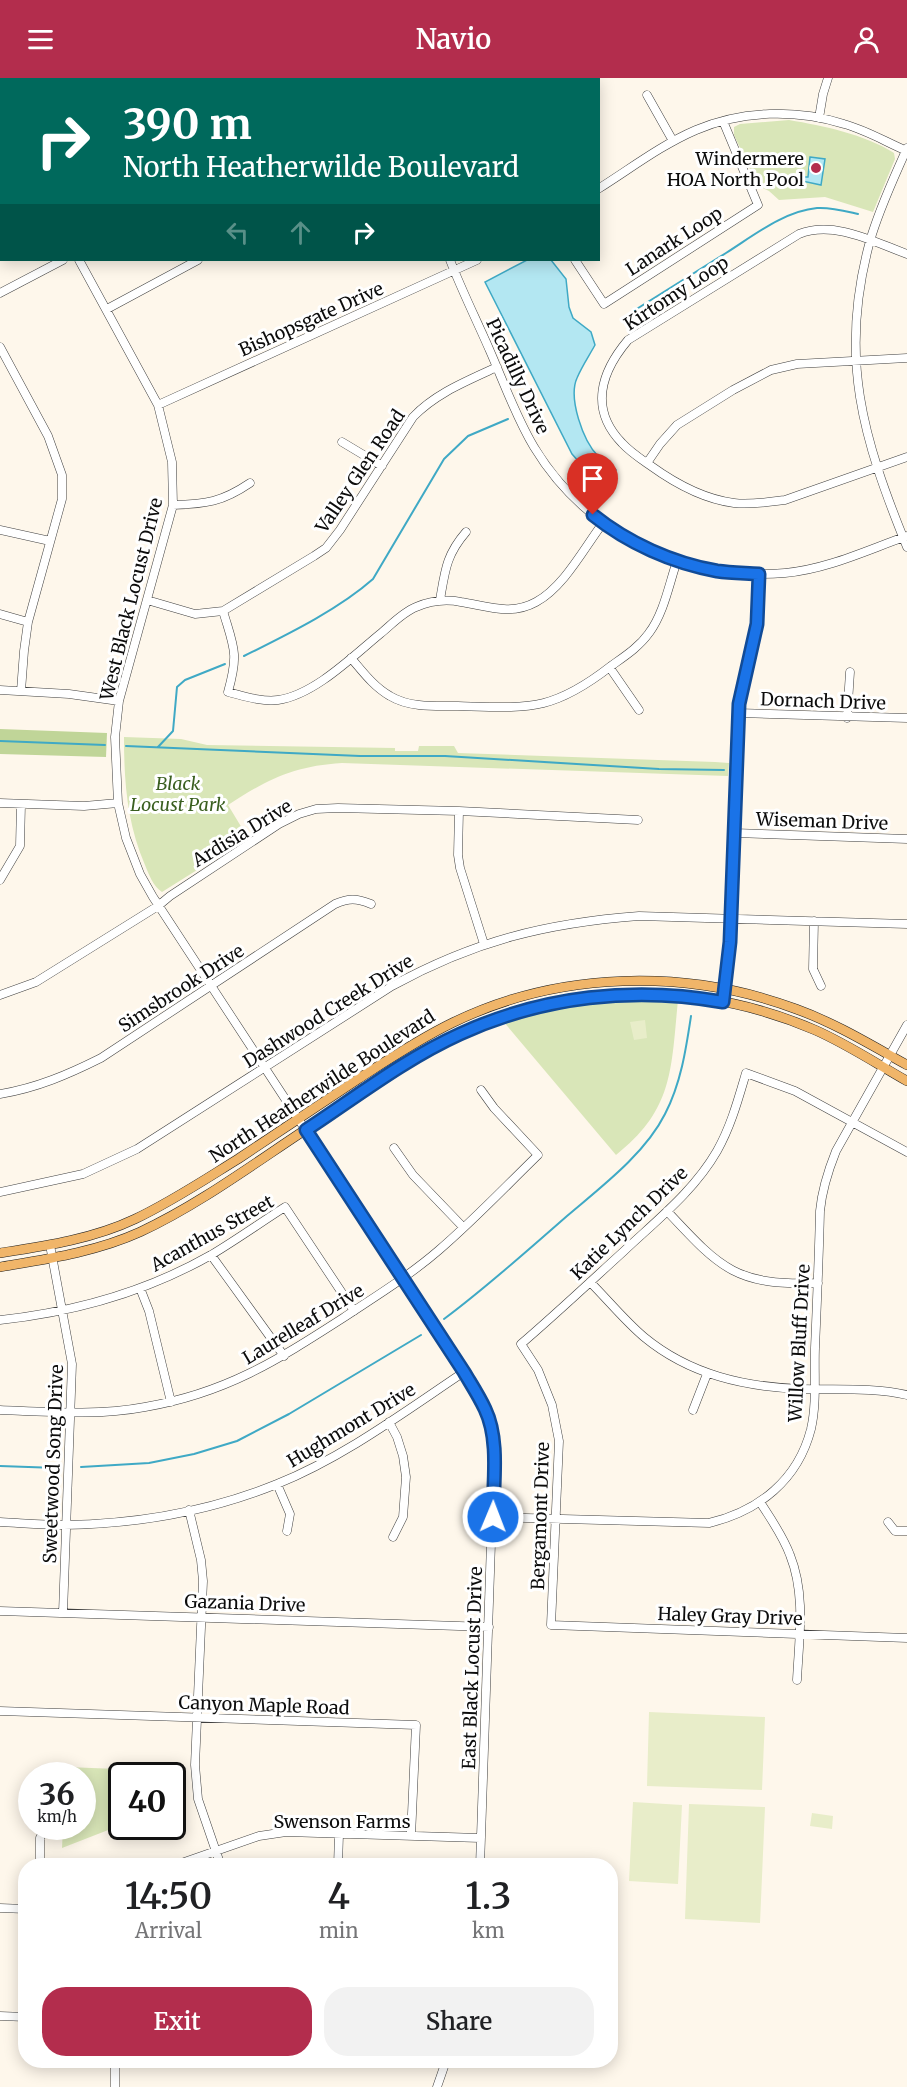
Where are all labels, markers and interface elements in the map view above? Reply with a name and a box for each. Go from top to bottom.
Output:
text: Navio [416,22,491,56]
icon: menu [24,23,57,56]
icon: person [850,23,883,56]
text: 390 m [123,98,252,150]
icon: right [24,102,102,180]
place label: Windermere HOA North Pool [667,147,804,191]
text: North Heatherwilde Boulevard [123,150,519,184]
marker: Windermere HOA North Pool [809,161,823,175]
street label: Lanark Loop [622,201,726,281]
icon: left [221,216,254,249]
icon: ahead [284,216,317,249]
icon: right [347,216,380,249]
street label: Kirtomy Loop [619,251,733,335]
street label: Bishopsgate Drive [235,277,387,361]
street label: Picadilly Drive [481,314,555,438]
street label: Valley Glen Road [310,405,410,538]
pin [567,453,618,515]
icon: arrive [576,462,609,495]
street label: West Black Locust Drive [94,495,167,704]
street label: Dornach Drive [760,687,886,715]
park label: Black Locust Park [130,772,226,816]
street label: Ardisia Drive [187,794,296,872]
street label: Wiseman Drive [754,807,889,835]
street label: Simsbrook Drive [114,939,248,1037]
street label: Dashwood Creek Drive [239,949,417,1073]
street label: North Heatherwilde Boulevard [205,1004,439,1168]
street label: Katie Lynch Drive [566,1161,692,1285]
street label: Acanthus Street [146,1190,278,1277]
street label: Willow Bluff Drive [783,1264,815,1423]
street label: Laurelleaf Drive [238,1279,368,1369]
street label: Sweetwood Song Drive [38,1364,68,1564]
street label: Hughmont Drive [283,1378,419,1472]
street label: Bergamont Drive [526,1442,554,1590]
position arrow [461,1485,525,1549]
street label: East Black Locust Drive [457,1566,487,1770]
street label: Gazania Drive [184,1589,306,1617]
street label: Haley Gray Drive [657,1602,803,1630]
street label: Canyon Maple Road [178,1691,350,1719]
speed limit sign: 40 [108,1762,186,1840]
text: 36 [39,1775,75,1813]
text: km/h [37,1807,77,1826]
street label: Swenson Farms [273,1810,411,1833]
text: 14:50 [125,1874,212,1919]
text: 4 [327,1874,350,1919]
text: 1.3 [465,1874,511,1919]
text: Arrival [135,1918,202,1943]
text: min [319,1918,359,1943]
text: km [472,1918,505,1943]
button: Exit [42,1987,312,2056]
button: Share [324,1987,594,2056]

